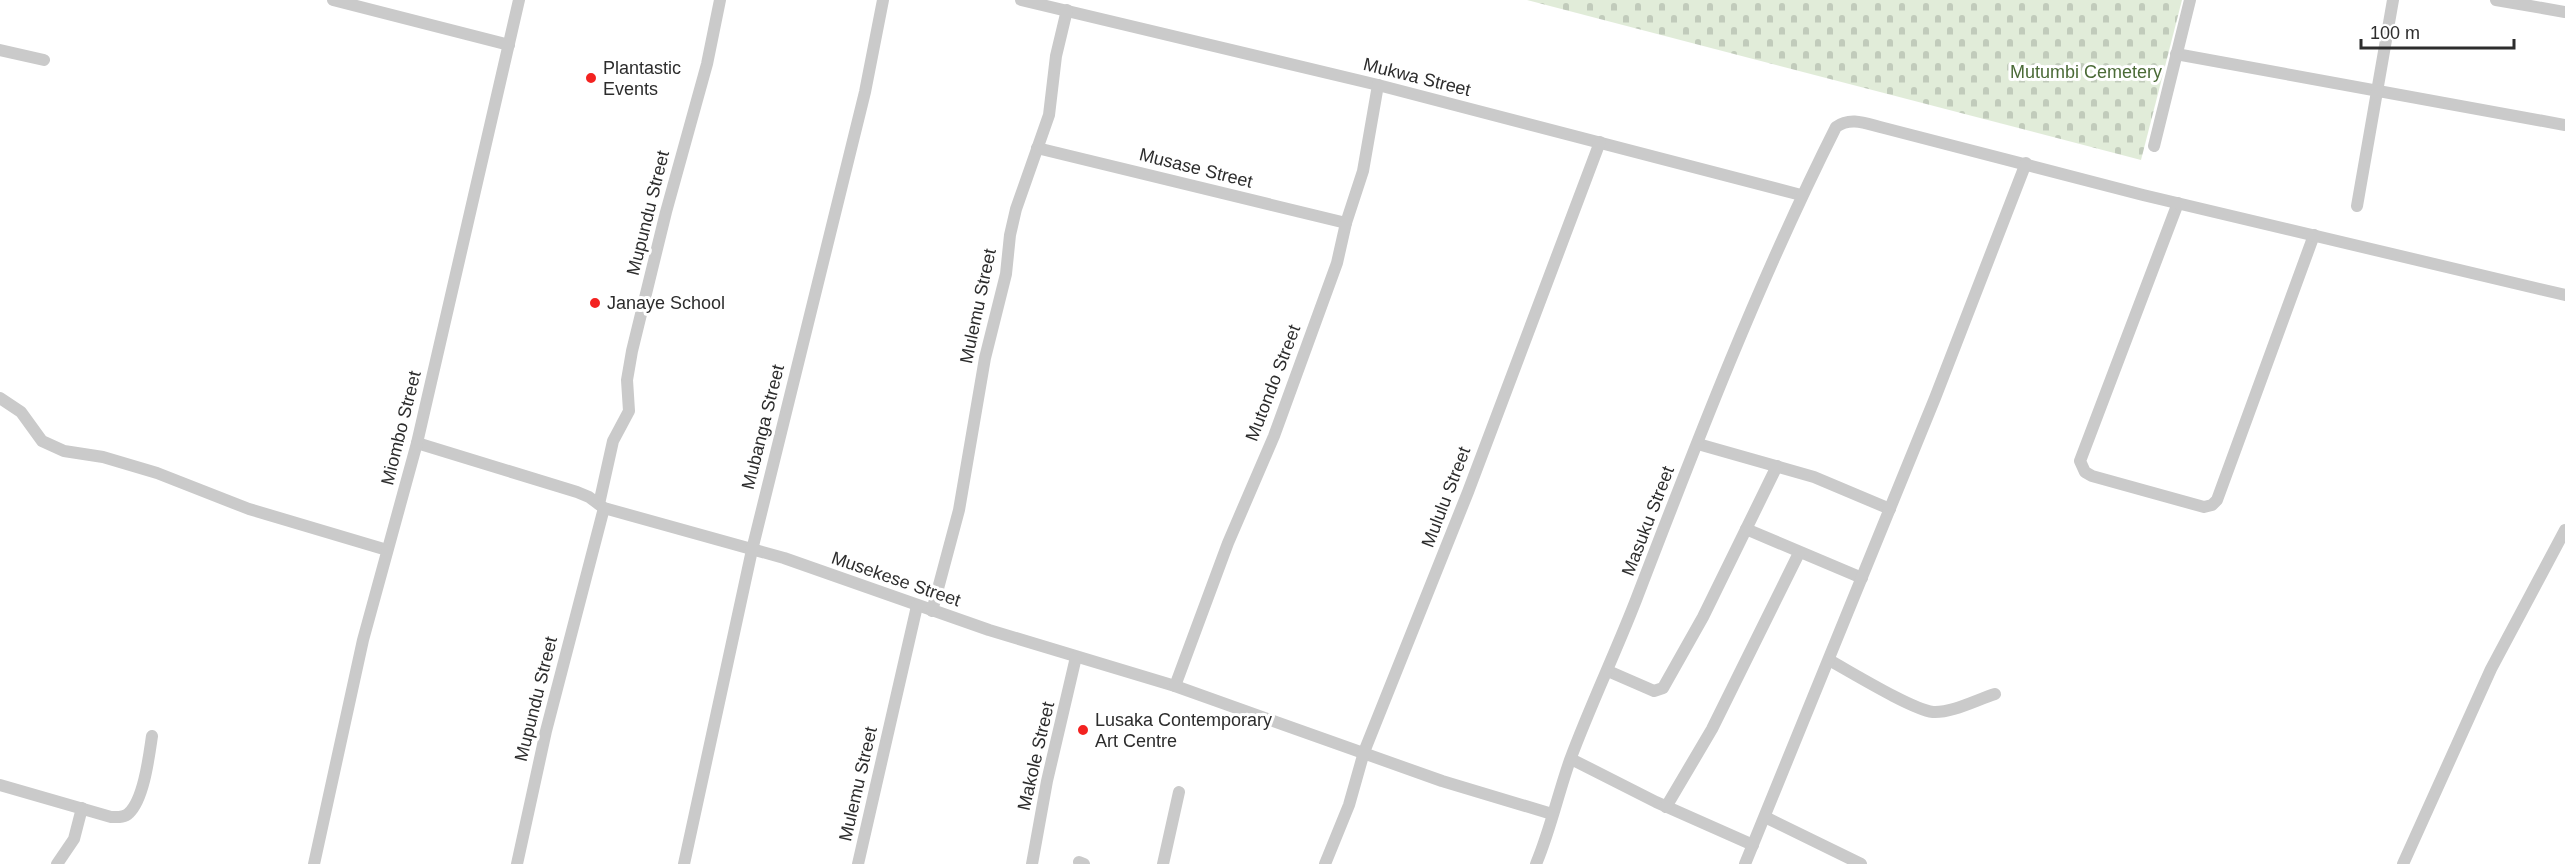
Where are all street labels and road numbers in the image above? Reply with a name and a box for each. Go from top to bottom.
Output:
street label: Mukwa Street [1361,54,1473,100]
street label: Musase Street [1137,144,1255,192]
street label: Mupundu Street [623,148,673,278]
street label: Mulemu Street [956,247,1000,365]
street label: Mutondo Street [1242,322,1304,444]
street label: Mubanga Street [738,362,788,492]
street label: Miombo Street [377,369,425,487]
street label: Mululu Street [1418,444,1474,550]
street label: Masuku Street [1618,463,1678,579]
street label: Musekese Street [829,548,963,610]
street label: Mupundu Street [511,634,561,764]
street label: Makole Street [1014,700,1058,812]
street label: Mulemu Street [835,725,881,843]

